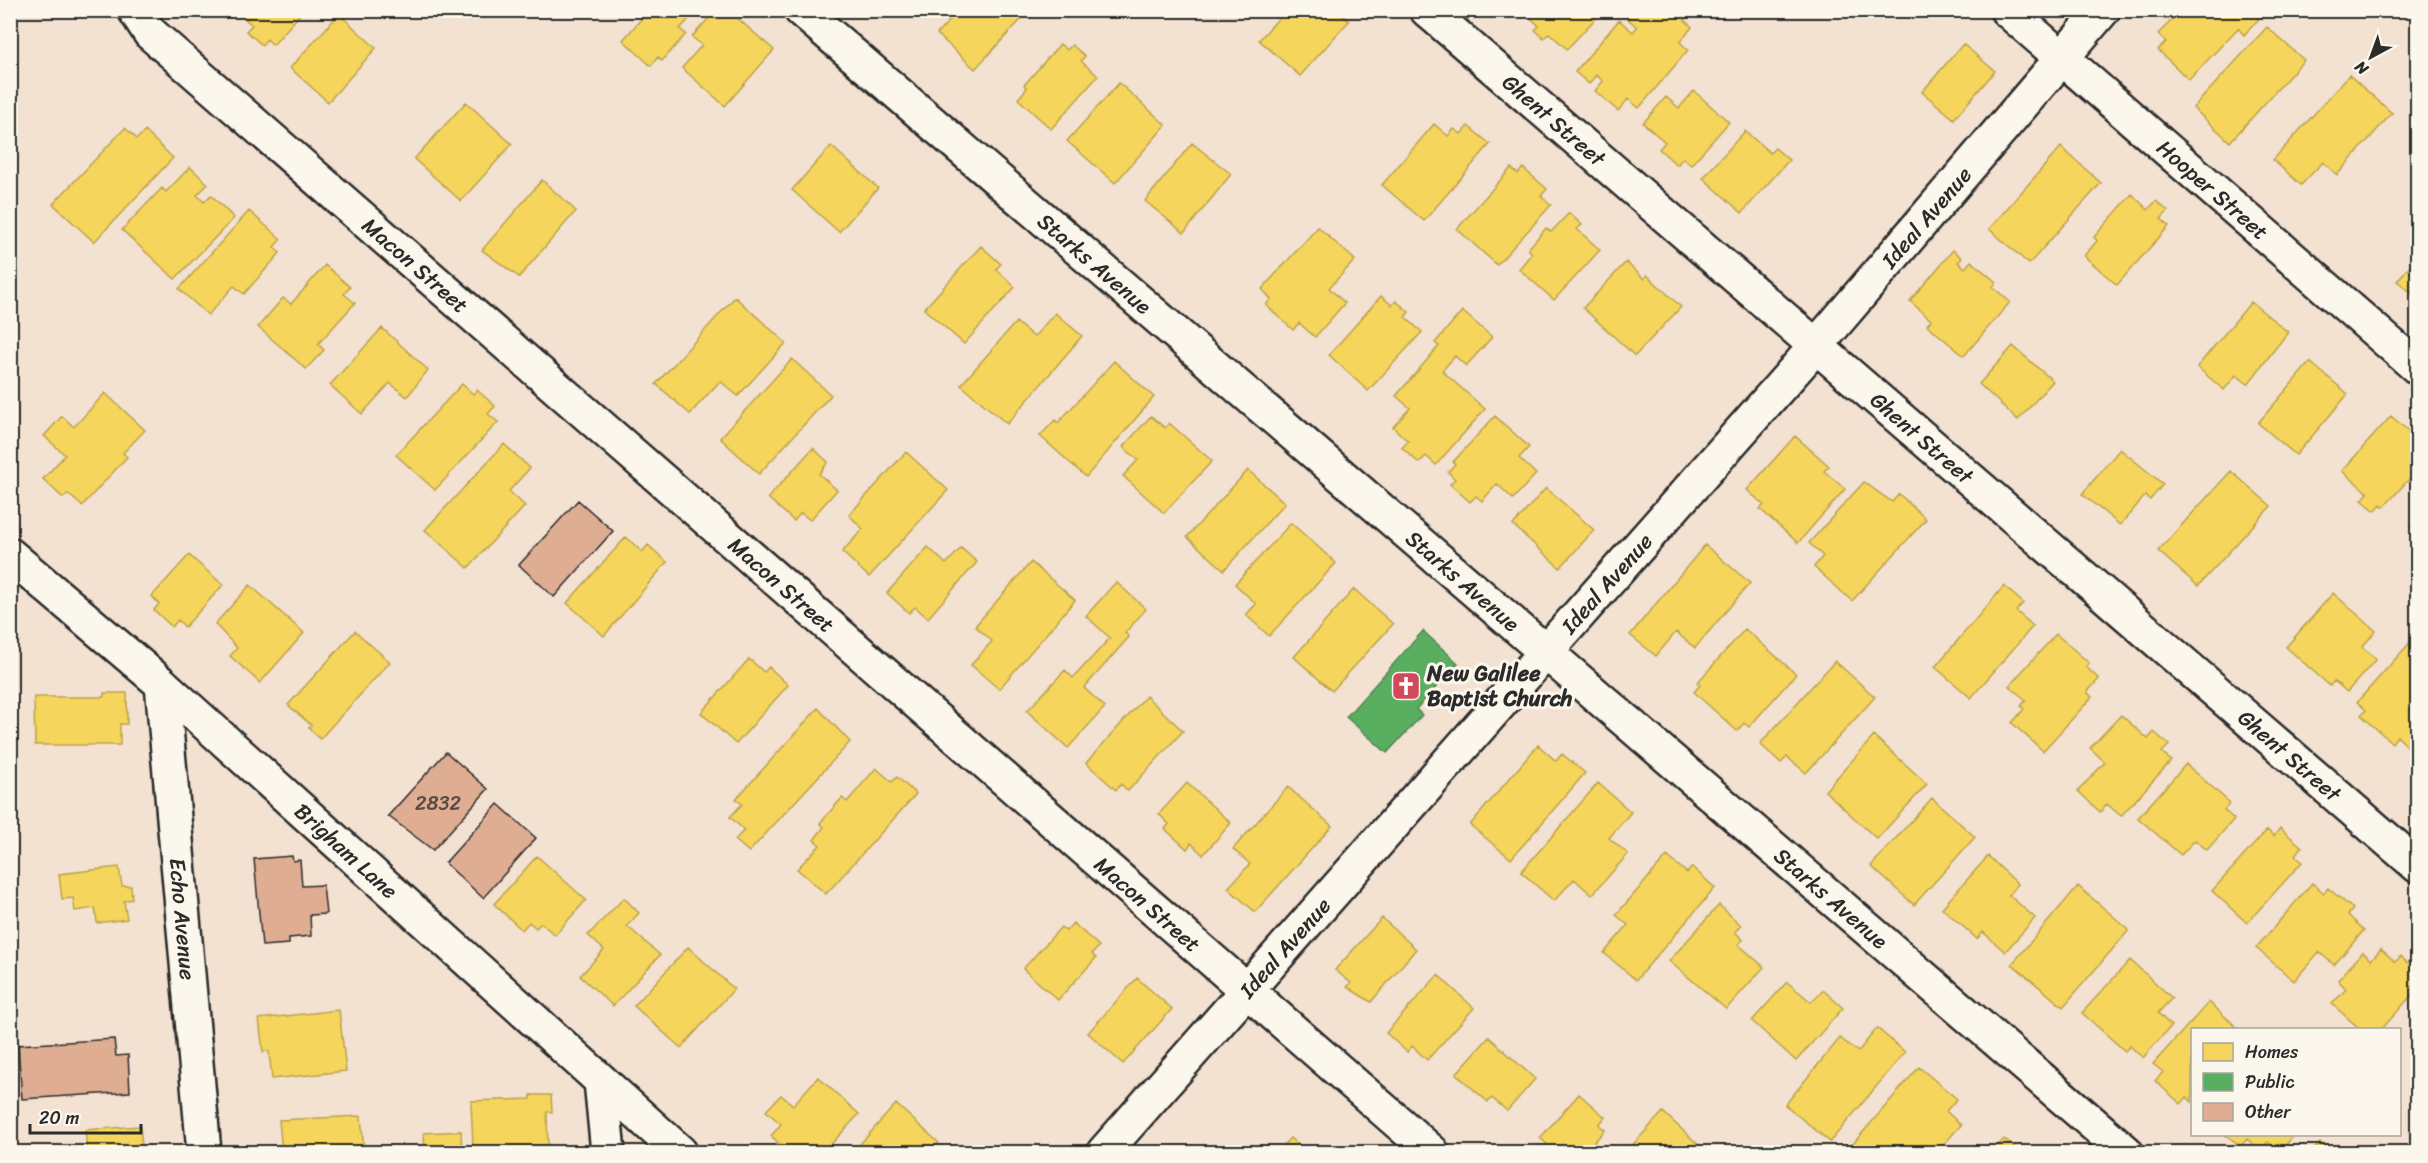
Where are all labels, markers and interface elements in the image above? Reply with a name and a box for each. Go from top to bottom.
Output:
north arrow [2341,27,2401,87]
text: N [2347,53,2376,83]
street label: Ghent Street [1493,64,1616,177]
street label: Hooper Street [2148,129,2278,250]
street label: Ideal Avenue [1870,157,1981,278]
street label: Starks Avenue [1029,202,1161,325]
street label: Macon Street [353,207,478,323]
street label: Ghent Street [1861,381,1984,495]
street label: Starks Avenue [1397,520,1530,642]
street label: Ideal Avenue [1550,523,1662,644]
street label: Macon Street [719,526,845,643]
place label: New Galilee Baptist Church [1426,654,1573,718]
church icon: New Galilee Baptist Church [1390,670,1422,702]
street label: Ghent Street [2229,699,2351,812]
house number: 2832 [415,786,462,821]
street label: Brigham Lane [285,793,408,909]
street label: Starks Avenue [1765,837,1898,959]
street label: Macon Street [1085,846,1211,962]
street label: Echo Avenue [158,856,208,982]
street label: Ideal Avenue [1228,888,1341,1008]
legend [2191,1028,2401,1136]
text: Homes [2245,1036,2299,1068]
text: Public [2245,1066,2295,1098]
text: Other [2245,1096,2292,1128]
scale bar [30,1097,141,1135]
text: 20 m [39,1102,79,1134]

